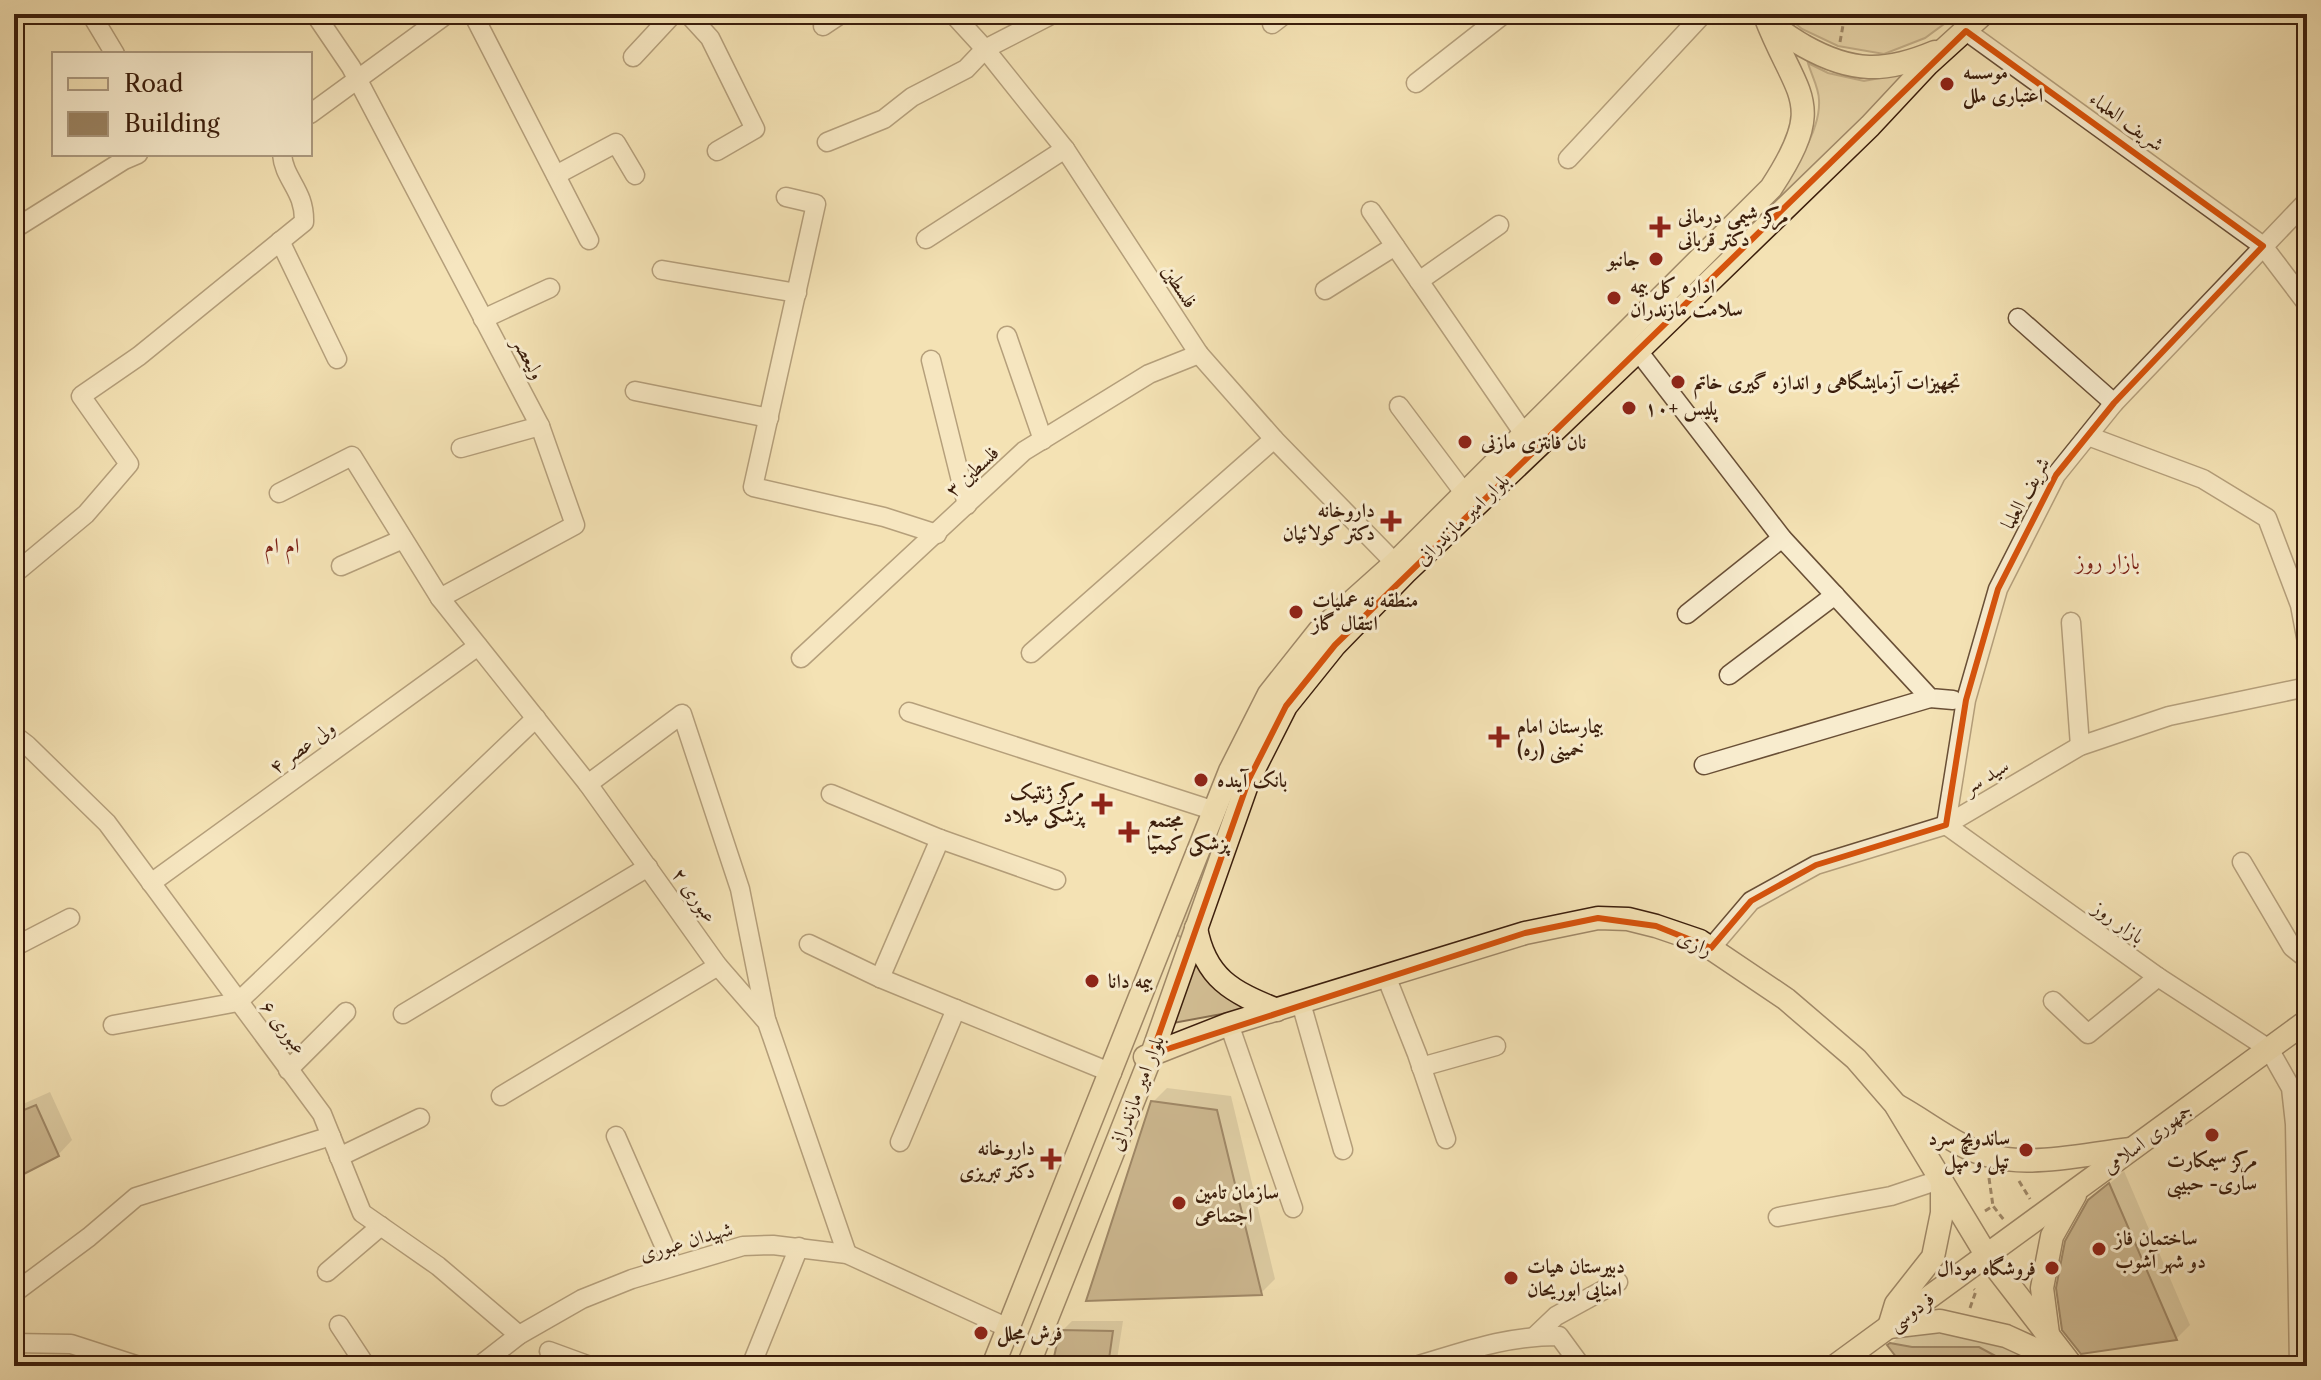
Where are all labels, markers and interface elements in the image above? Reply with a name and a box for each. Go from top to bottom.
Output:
legend [52,52,312,156]
place label: موسسه اعتباری ملل [1963,60,2043,109]
text: Road [124,69,184,98]
marker: موسسه اعتباری ملل [1938,75,1956,93]
street label: شریف العلماء [2084,86,2169,158]
text: Building [124,109,220,138]
place label: مرکز شیمی درمانی دکتر قربانی [1677,204,1788,252]
marker: مرکز شیمی درمانی دکتر قربانی [1649,216,1671,238]
place label: جانبو [1606,247,1640,272]
marker: جانبو [1647,250,1665,268]
street label: فلسطین [1157,260,1203,312]
place label: اداره کل بیمه سلامت مازندران [1630,274,1743,321]
marker: اداره کل بیمه سلامت مازندران [1605,289,1623,307]
street label: ولیعصر [505,331,550,384]
place label: تجهیزات آزمایشگاهی و اندازه گیری خاتم [1694,369,1961,400]
marker: تجهیزات آزمایشگاهی و اندازه گیری خاتم [1669,373,1687,391]
place label: پلیس +١٠ [1645,396,1719,423]
marker: پلیس +١٠ [1620,399,1638,417]
place label: نان فانتزی مازنی [1480,430,1587,454]
marker: نان فانتزی مازنی [1456,433,1474,451]
street label: فلسطین ۳ [940,440,1004,502]
street label: شریف العلما [1995,453,2056,534]
street label: بلوار امیر مازندرانی [1410,468,1515,571]
place label: داروخانه دکتر کولائیان [1282,498,1375,546]
marker: داروخانه دکتر کولائیان [1382,512,1400,530]
district label: ام ام [264,532,300,565]
district label: بازار روز [2074,548,2140,575]
place label: منطقه نه عملیات انتقال گاز [1310,588,1418,635]
marker: منطقه نه عملیات انتقال گاز [1287,603,1305,621]
place label: بیمارستان امام خمینی (ره) [1517,714,1604,764]
street label: ولی عصر ۴ [264,715,341,781]
marker: بیمارستان امام خمینی (ره) [1488,726,1510,748]
street label: سید سر [1957,753,2014,802]
place label: بانک آینده [1217,768,1287,793]
marker: بانک آینده [1192,771,1210,789]
place label: مرکز ژنتیک پزشکی میلاد [1003,780,1086,829]
marker: مرکز ژنتیک پزشکی میلاد [1091,793,1113,815]
place label: مجتمع پزشکی کیمیا [1147,808,1231,857]
marker: مجتمع پزشکی کیمیا [1118,821,1140,843]
street label: عبوری ۲ [667,863,723,928]
street label: بازار روز [2087,894,2150,949]
street label: رازی [1674,925,1716,961]
place label: بیمه دانا [1108,969,1153,993]
marker: بیمه دانا [1083,972,1101,990]
street label: عبوری ۶ [255,995,312,1059]
street label: بلوار امیر مازندرانی [1103,1032,1170,1154]
street label: جمهوری اسلامی [2098,1098,2197,1179]
place label: ساندویچ سرد تپل و مپل [1928,1126,2010,1175]
marker: مرکز سیمکارت ساری- حبیبی [2203,1126,2221,1144]
place label: داروخانه دکتر تبریزی [959,1136,1035,1184]
marker: ساندویچ سرد تپل و مپل [2017,1141,2035,1159]
place label: مرکز سیمکارت ساری- حبیبی [2167,1148,2257,1200]
marker: داروخانه دکتر تبریزی [1042,1150,1060,1168]
place label: سازمان تامین اجتماعی [1194,1180,1279,1227]
marker: سازمان تامین اجتماعی [1170,1194,1188,1212]
street label: شهیدان عبوری [637,1216,736,1267]
place label: ساختمان فاز دو شهر آشوب [2113,1226,2206,1274]
marker: ساختمان فاز دو شهر آشوب [2090,1240,2108,1258]
place label: دبیرستان هیات امنایی ابوریحان [1527,1254,1625,1303]
place label: فروشگاه مودال [1937,1255,2036,1281]
marker: فروشگاه مودال [2043,1259,2061,1277]
marker: دبیرستان هیات امنایی ابوریحان [1502,1269,1520,1287]
street label: فردوسی [1883,1286,1941,1338]
place label: فرش مجلل [997,1321,1063,1347]
marker: فرش مجلل [972,1324,990,1342]

